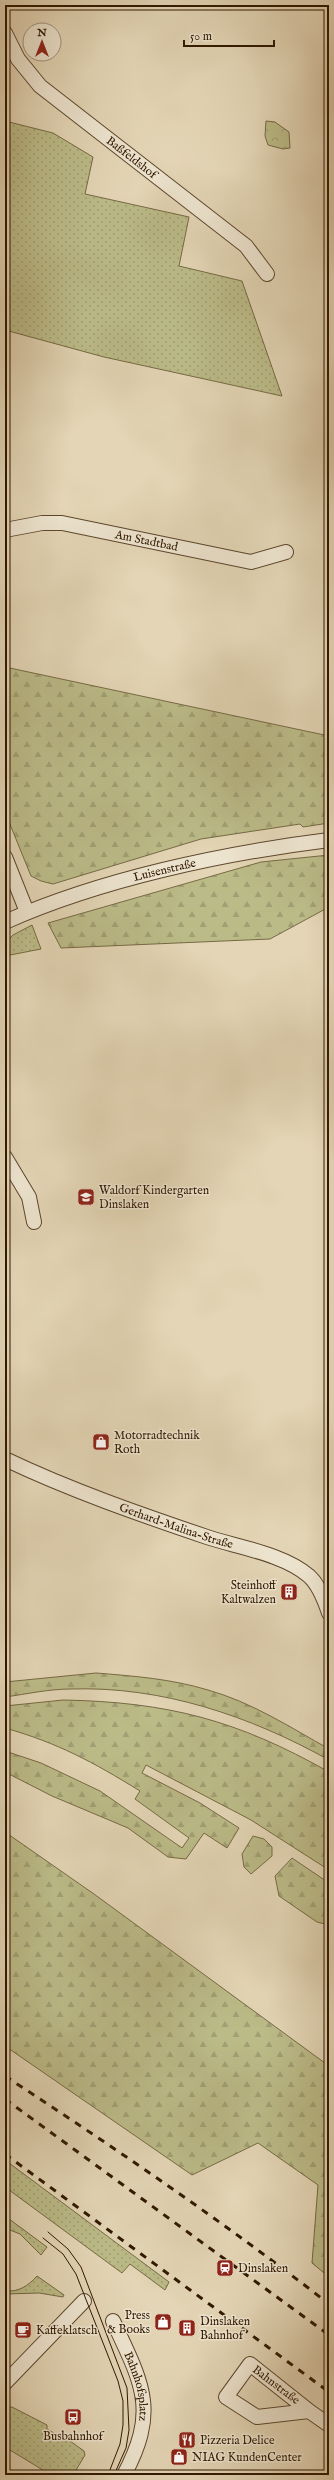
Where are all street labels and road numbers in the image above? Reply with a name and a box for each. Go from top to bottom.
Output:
street label: Baßfeldshof [103,133,162,183]
street label: Am Stadtbad [113,526,180,554]
street label: Luisenstraße [132,855,198,885]
street label: Gerhard-Malina-Straße [117,1500,235,1552]
street label: Bahnhofsplatz [121,2349,151,2422]
street label: Bahnstraße [249,2362,303,2408]

